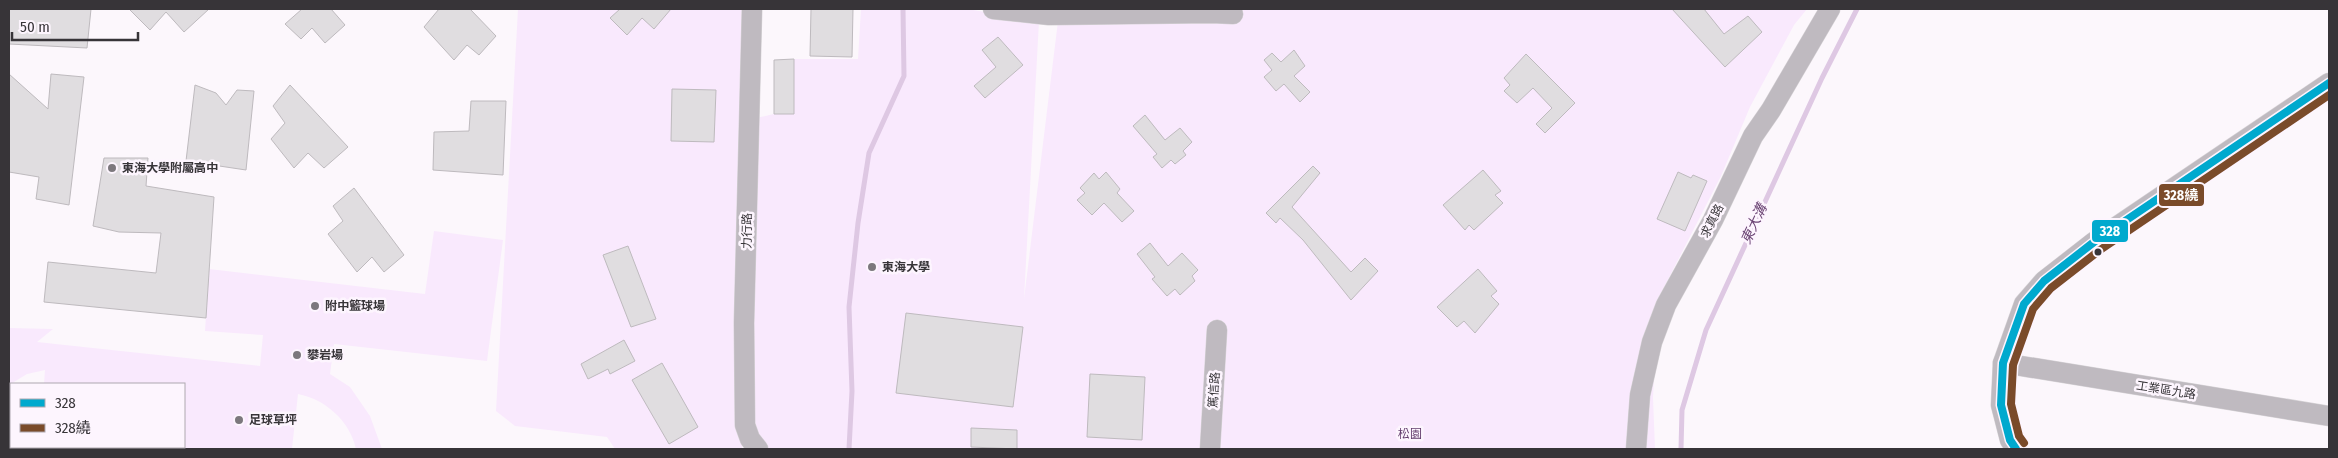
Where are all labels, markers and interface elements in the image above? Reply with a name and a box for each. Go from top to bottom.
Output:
scale bar [12,10,139,42]
text: 50 m [20,18,50,36]
place label: 東海大學附屬高中 [122,161,218,175]
marker: 東海大學附屬高中 [106,162,118,174]
line badge: 328繞 [2158,183,2205,207]
text: 328繞 [2163,187,2198,204]
water label: 東大溝 [1737,200,1771,247]
street label: 求真路 [1698,202,1726,240]
street label: 力行路 [740,213,754,249]
line badge: 328 [2091,219,2129,243]
text: 328 [2099,223,2121,240]
unlabelled marker [2093,247,2103,257]
place label: 東海大學 [882,260,930,274]
marker: 東海大學 [866,261,878,273]
place label: 附中籃球場 [325,299,385,313]
marker: 附中籃球場 [309,300,321,312]
place label: 攀岩場 [307,348,343,362]
marker: 攀岩場 [291,349,303,361]
street label: 篤信路 [1206,372,1222,408]
street label: 工業區九路 [2135,378,2197,402]
legend [10,383,185,448]
text: 328 [55,394,76,412]
place label: 足球草坪 [249,413,297,427]
marker: 足球草坪 [233,414,245,426]
text: 328繞 [55,419,91,437]
park label: 松園 [1398,427,1422,441]

